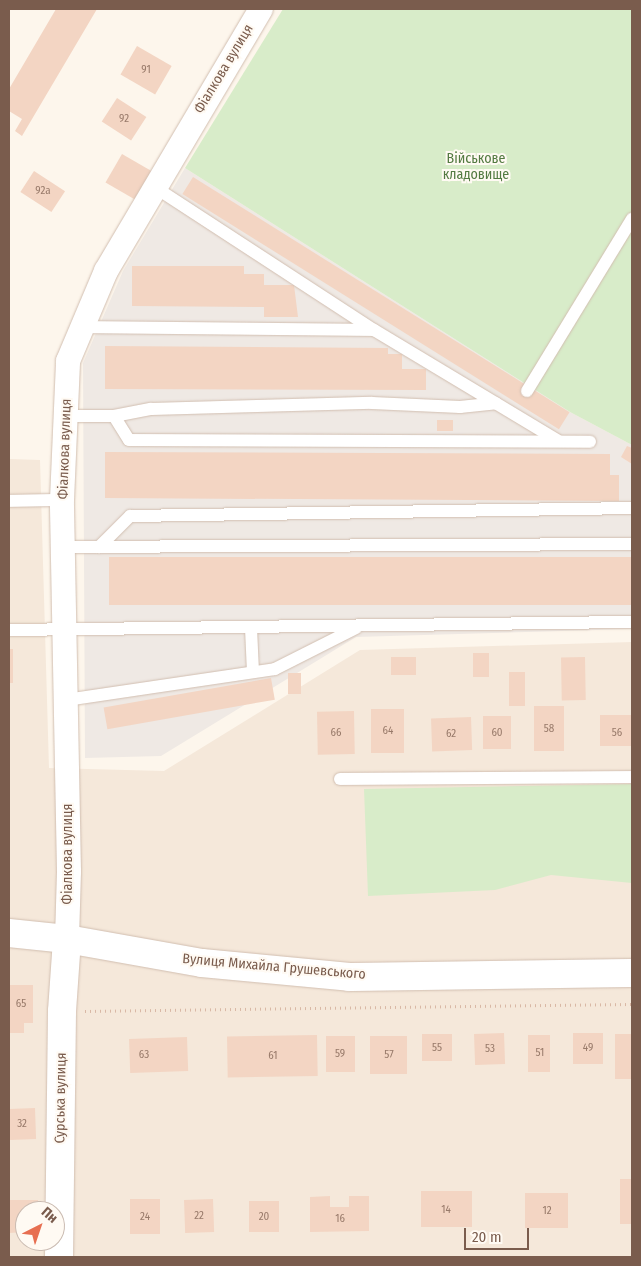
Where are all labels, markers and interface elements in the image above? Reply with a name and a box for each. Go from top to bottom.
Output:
street label: Фіалкова вулиця [191,21,257,117]
house number: 91 [141,63,151,77]
house number: 92 [119,112,129,126]
park label: Військове кладовище [443,151,509,184]
house number: 92а [35,184,51,198]
street label: Фіалкова вулиця [55,398,75,500]
house number: 58 [544,722,554,736]
house number: 64 [383,724,393,738]
house number: 66 [331,726,341,740]
house number: 60 [491,726,503,740]
house number: 56 [612,726,622,740]
house number: 62 [446,727,456,741]
street label: Фіалкова вулиця [60,804,76,904]
street label: Вулиця Михайла Грушевського [182,951,366,983]
house number: 65 [16,997,26,1011]
house number: 55 [432,1041,442,1055]
house number: 49 [583,1041,593,1055]
house number: 53 [485,1042,495,1056]
house number: 51 [536,1046,544,1060]
house number: 59 [335,1047,345,1061]
house number: 63 [139,1048,149,1062]
house number: 57 [384,1048,394,1062]
house number: 61 [268,1049,278,1063]
street label: Сурська вулиця [52,1052,70,1144]
house number: 32 [17,1117,27,1131]
north arrow [15,1201,65,1251]
text: Пн [38,1203,61,1227]
house number: 14 [441,1203,451,1217]
house number: 12 [542,1204,552,1218]
house number: 22 [194,1209,204,1223]
house number: 24 [140,1210,150,1224]
house number: 20 [259,1210,269,1224]
house number: 16 [335,1212,345,1226]
scale bar [466,1218,531,1250]
text: 20 m [472,1228,502,1246]

